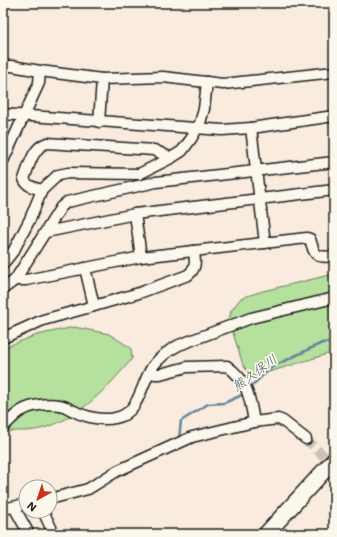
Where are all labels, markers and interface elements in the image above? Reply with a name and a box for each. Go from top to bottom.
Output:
water label: 熊久保川 [228,350,280,394]
north arrow [18,479,58,519]
text: N [23,499,39,516]

